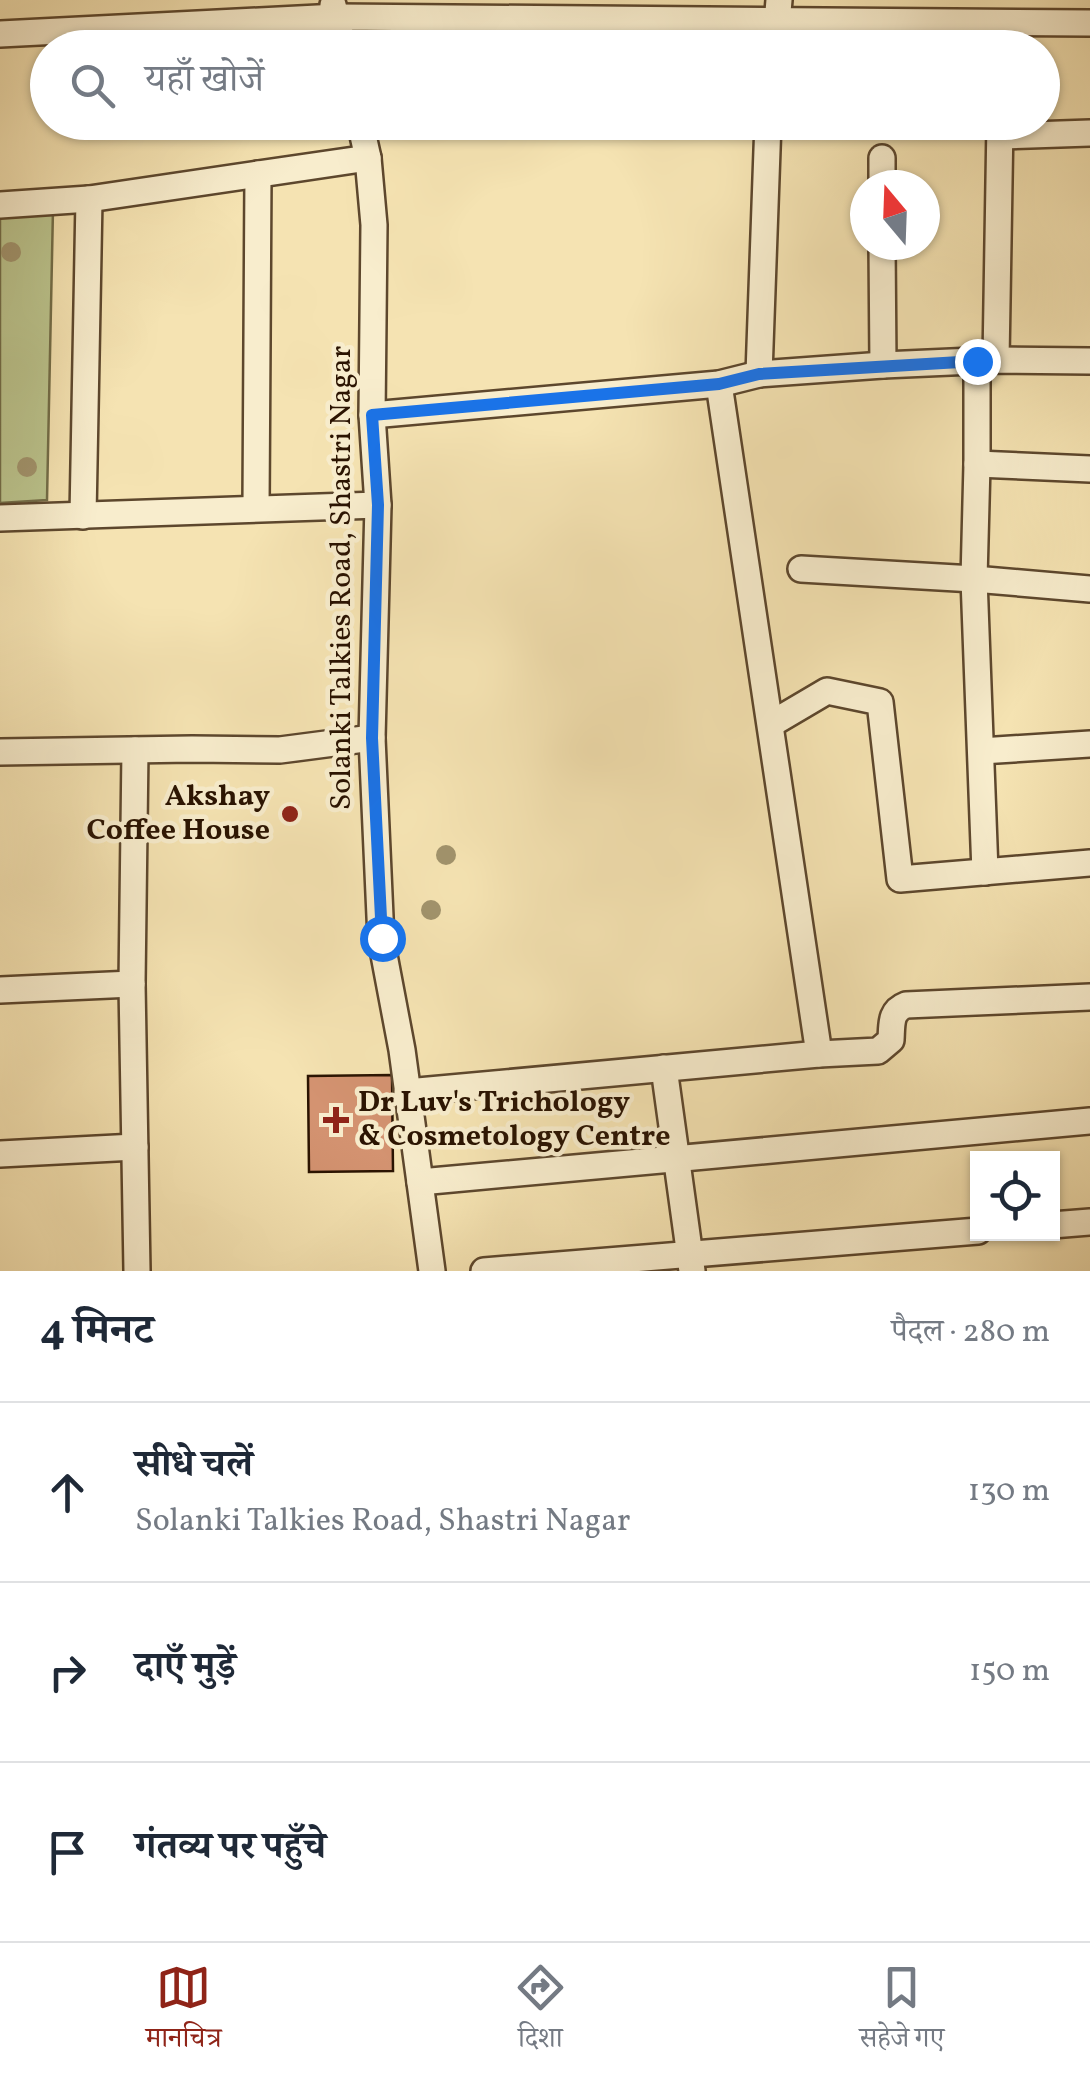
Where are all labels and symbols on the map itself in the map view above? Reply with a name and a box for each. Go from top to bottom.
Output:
north arrow [850,170,940,260]
route end [955,339,1001,385]
street label: Solanki Talkies Road, Shastri Nagar [321,346,363,810]
place label: Akshay Coffee House [86,776,270,852]
marker: Akshay Coffee House [279,803,301,825]
route start [360,916,406,962]
place label: Dr Luv's Trichology & Cosmetology Centre [358,1082,671,1158]
marker: Dr Luv's Trichology & Cosmetology Centre [323,1107,349,1133]

